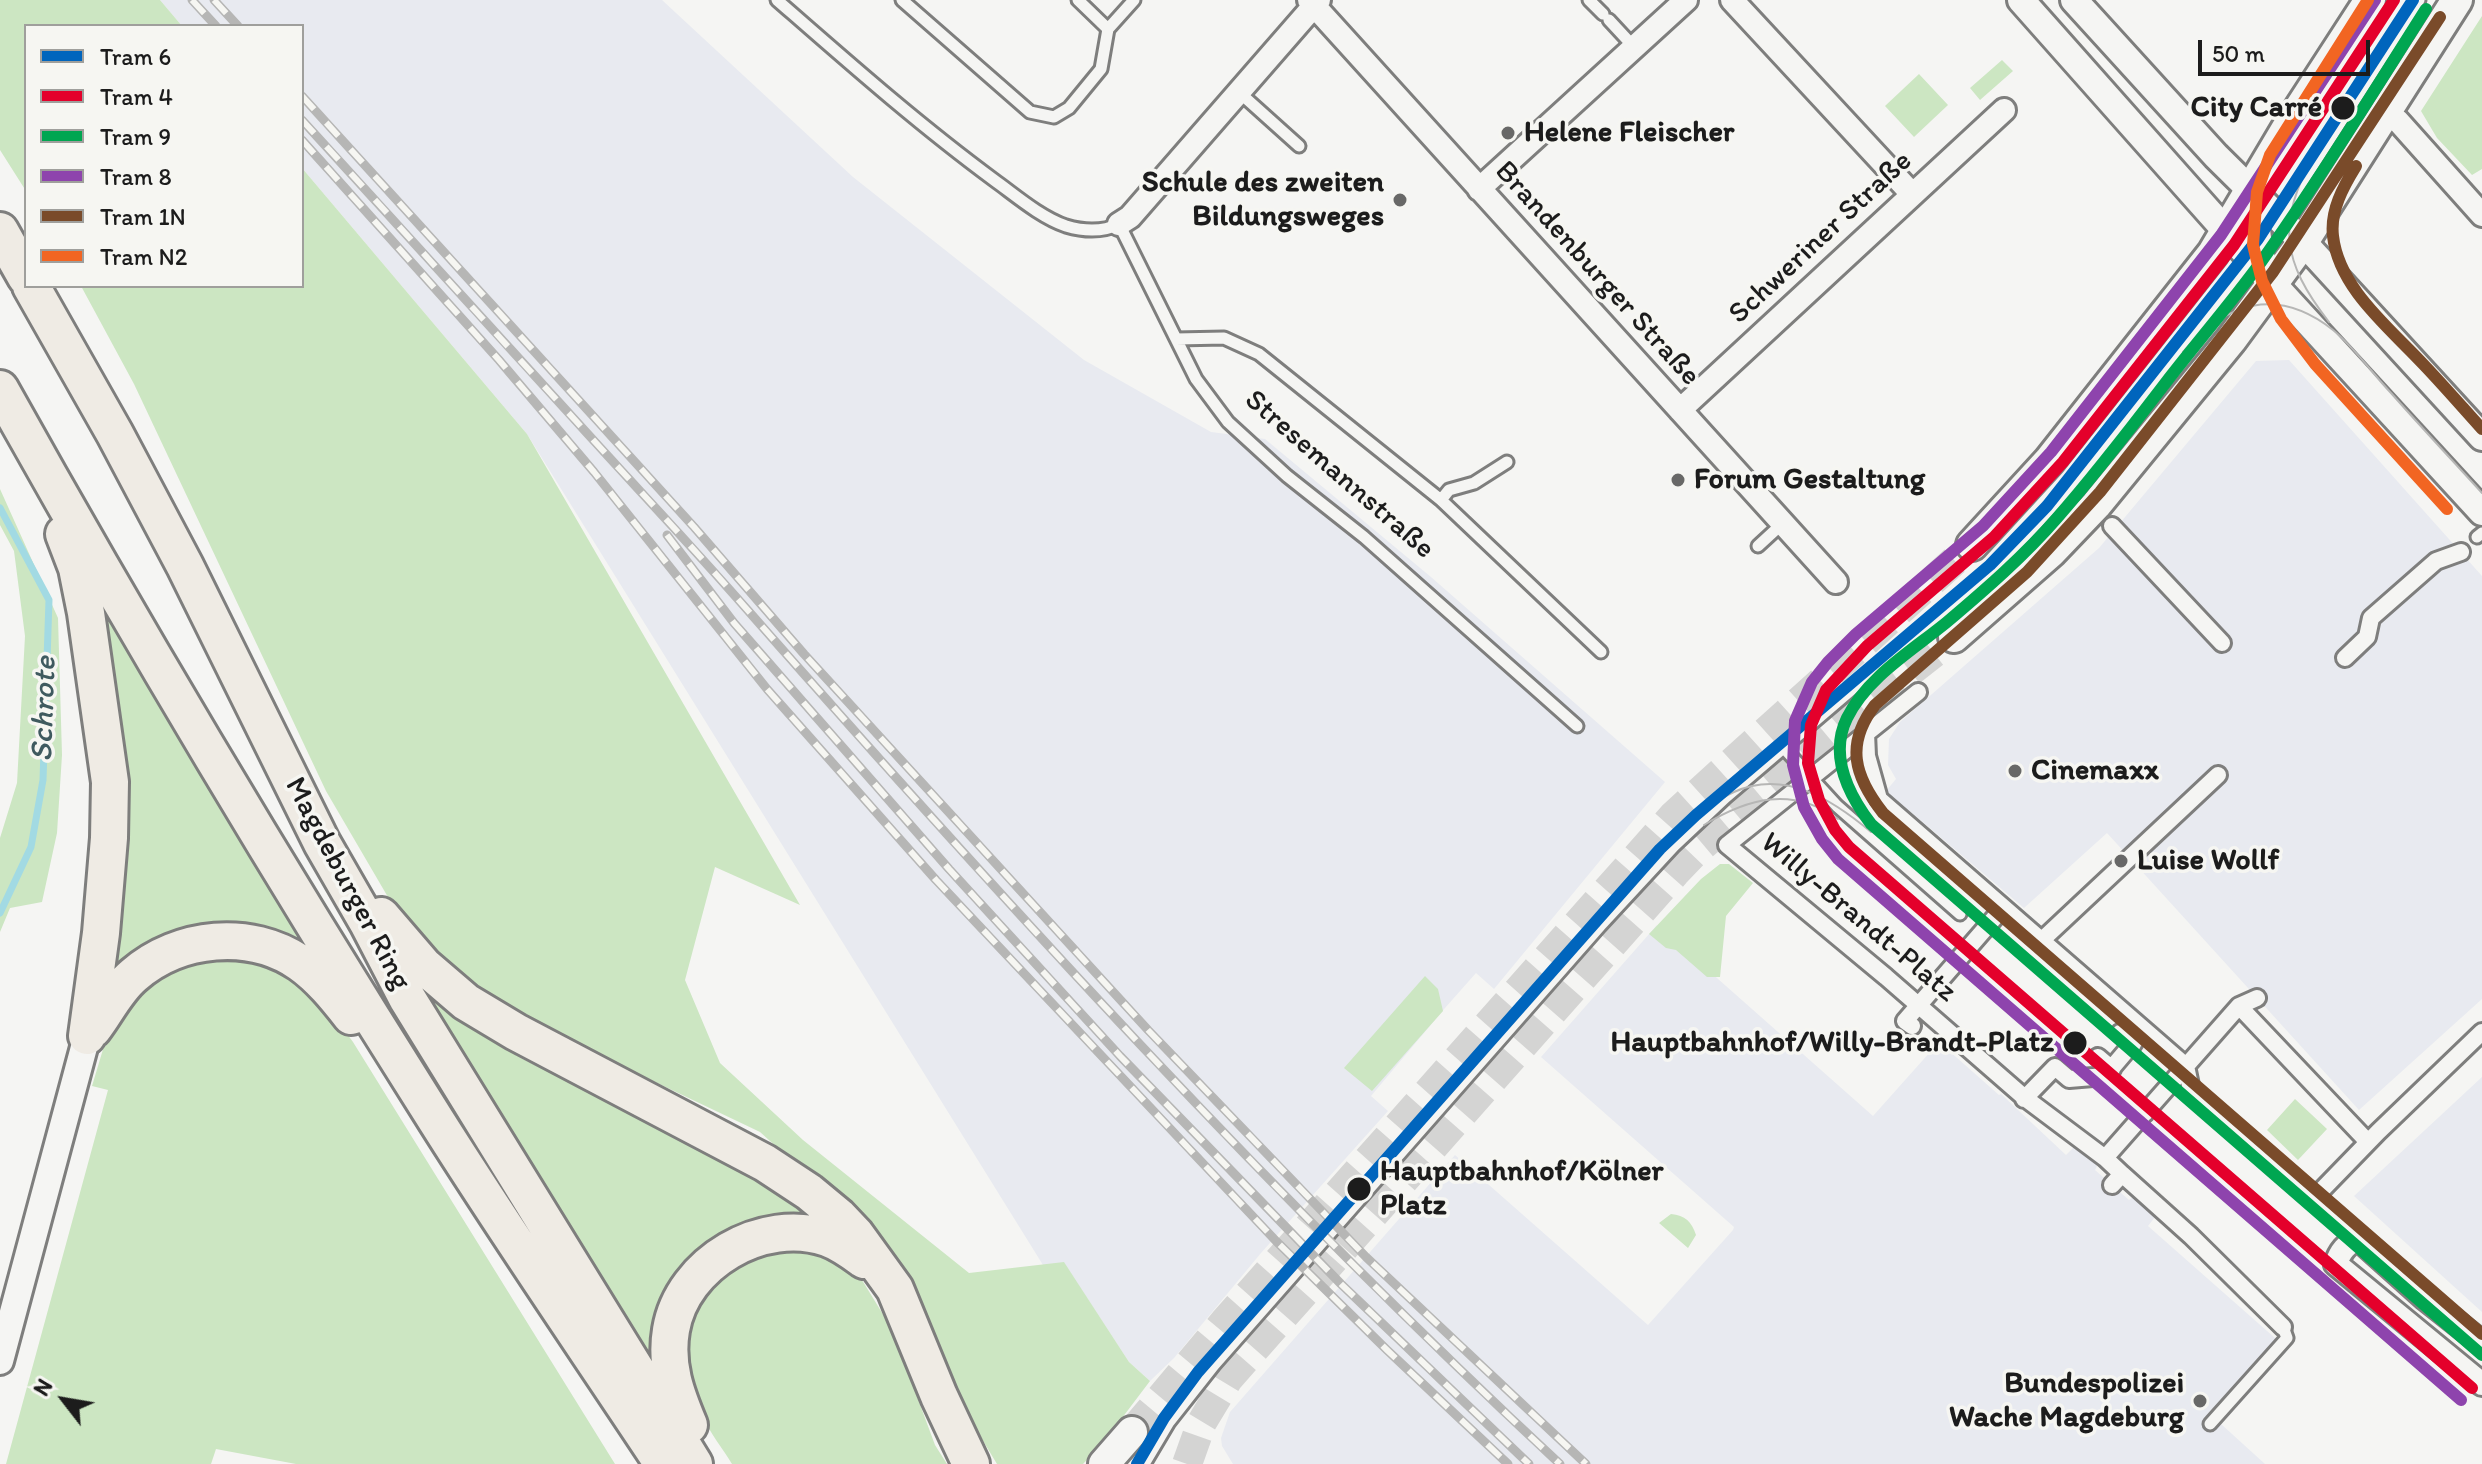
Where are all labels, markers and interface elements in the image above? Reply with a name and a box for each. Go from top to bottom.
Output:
legend [24,24,304,288]
scale bar [2202,24,2374,74]
text: 50 m [2212,39,2265,68]
text: Tram 6 [100,42,171,71]
text: Tram 4 [100,82,173,111]
place label: City Carré [2190,90,2322,126]
marker: City Carré [2329,94,2357,122]
place label: Helene Fleischer [1524,115,1734,151]
text: Tram 9 [100,122,171,151]
marker: Helene Fleischer [1499,124,1517,142]
street label: Schweriner Straße [1722,144,1920,332]
street label: Brandenburger Straße [1487,154,1707,394]
text: Tram 8 [100,162,172,191]
place label: Schule des zweiten Bildungsweges [1142,165,1384,236]
marker: Schule des zweiten Bildungsweges [1391,191,1409,209]
text: Tram 1N [100,202,186,231]
text: Tram N2 [100,242,187,271]
street label: Stresemannstraße [1237,383,1441,567]
place label: Forum Gestaltung [1694,462,1925,498]
marker: Forum Gestaltung [1669,471,1687,489]
water label: Schrote [24,656,66,762]
place label: Cinemaxx [2031,753,2159,789]
marker: Cinemaxx [2006,762,2024,780]
street label: Magdeburger Ring [276,772,418,996]
street label: Willy-Brandt-Platz [1753,825,1963,1011]
place label: Luise Wollf [2137,843,2279,879]
marker: Luise Wollf [2112,852,2130,870]
place label: Hauptbahnhof/Willy-Brandt-Platz [1610,1025,2054,1061]
marker: Hauptbahnhof/Willy-Brandt-Platz [2061,1029,2089,1057]
place label: Hauptbahnhof/Kölner Platz [1380,1154,1663,1224]
marker: Hauptbahnhof/Kölner Platz [1345,1175,1373,1203]
north arrow [24,1360,104,1440]
place label: Bundespolizei Wache Magdeburg [1949,1366,2184,1436]
text: N [28,1374,58,1401]
marker: Bundespolizei Wache Magdeburg [2191,1392,2209,1410]

